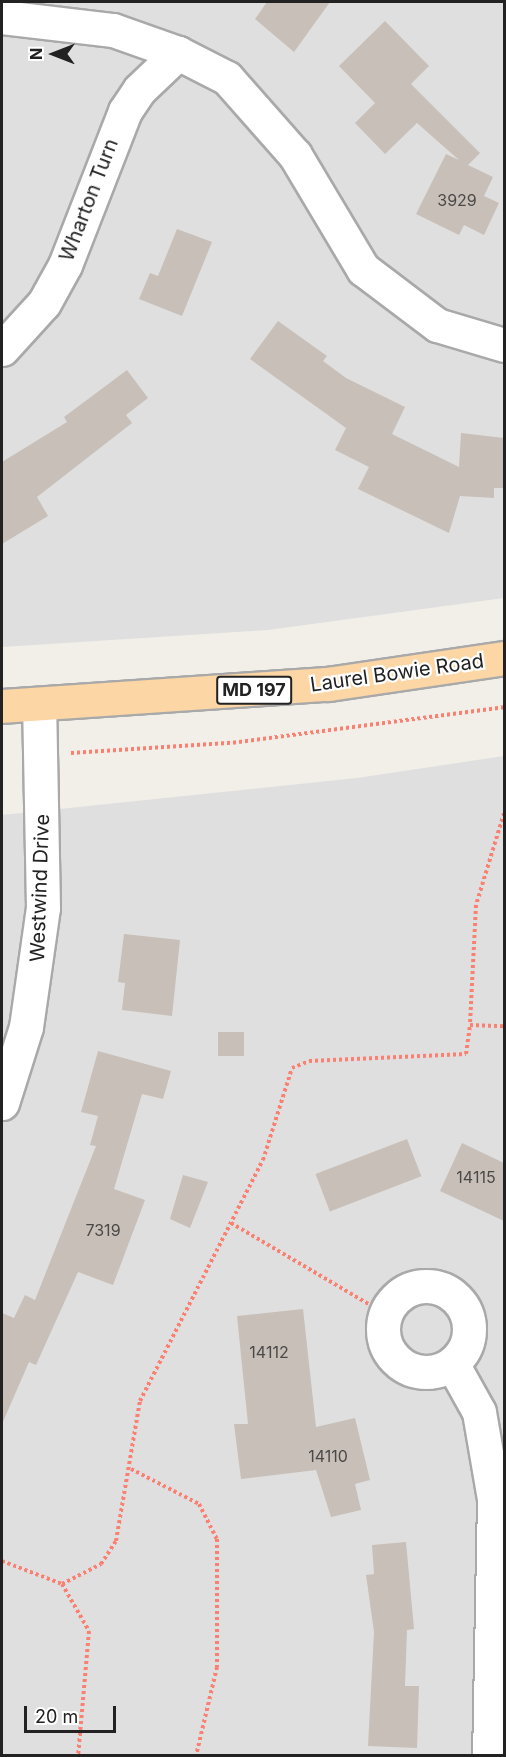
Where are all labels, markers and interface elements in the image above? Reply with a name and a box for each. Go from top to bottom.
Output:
north arrow [24,24,84,84]
text: N [26,48,46,60]
street label: Wharton Turn [55,135,123,265]
house number: 3929 [437,190,477,210]
street label: Laurel Bowie Road [309,649,485,697]
road number: MD 197 [215,675,293,705]
street label: Westwind Drive [25,813,55,963]
house number: 14115 [456,1167,496,1187]
house number: 7319 [85,1220,121,1240]
house number: 14112 [249,1342,289,1362]
house number: 14110 [308,1446,348,1466]
scale bar [27,1694,118,1732]
text: 20 m [35,1706,78,1727]

